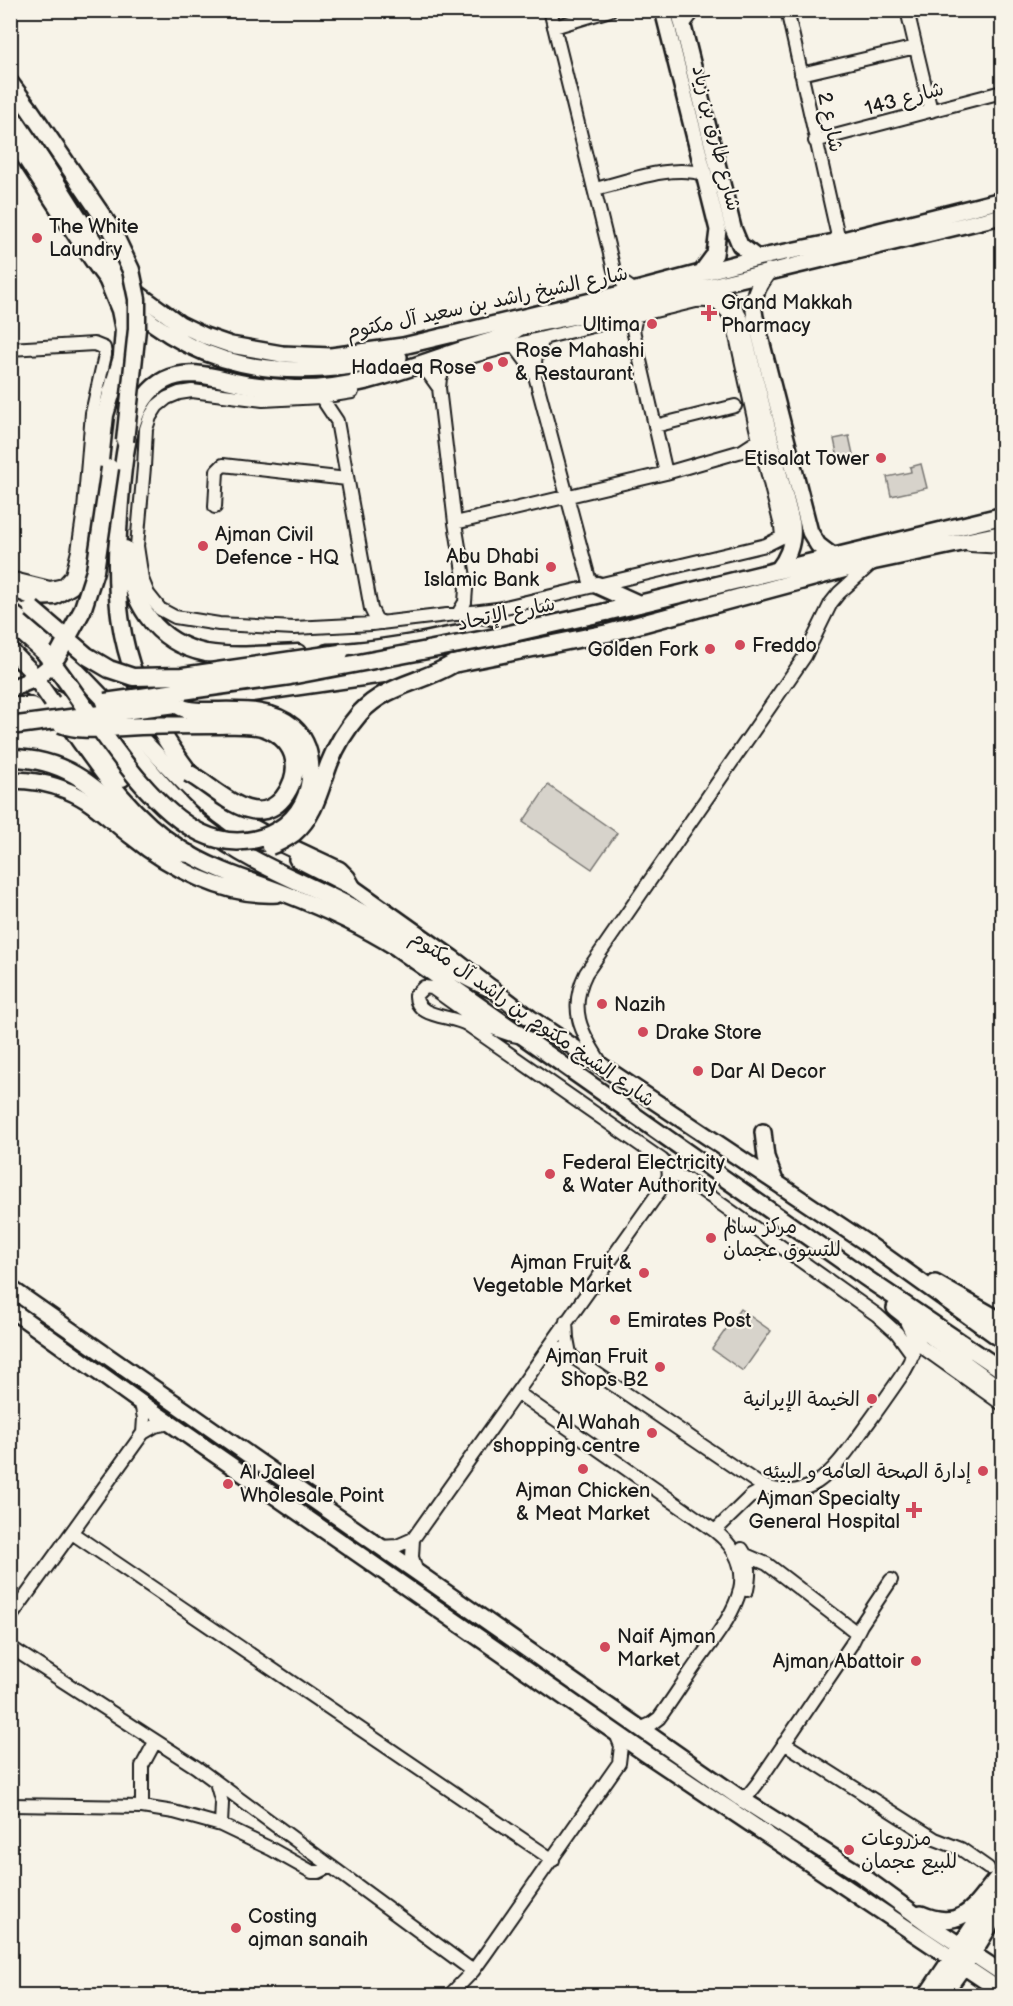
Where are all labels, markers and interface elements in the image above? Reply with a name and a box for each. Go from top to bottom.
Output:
street label: شارع طارق بن زياد [685,63,746,214]
street label: شارع 143 [862,77,947,122]
street label: شارع 2 [811,90,848,154]
place label: The White Laundry [49,215,139,262]
marker: The White Laundry [30,231,44,245]
street label: شارع الشيخ راشد بن سعيد آل مكتوم [344,261,631,347]
place label: Grand Makkah Pharmacy [721,291,853,338]
marker: Grand Makkah Pharmacy [702,306,716,320]
place label: Ultima [582,313,640,337]
marker: Ultima [645,317,659,331]
place label: Rose Mahashi & Restaurant [515,339,644,386]
marker: Rose Mahashi & Restaurant [496,355,510,369]
place label: Hadaeq Rose [351,356,476,380]
marker: Hadaeq Rose [481,360,495,374]
place label: Etisalat Tower [744,447,870,471]
marker: Etisalat Tower [874,451,888,465]
place label: Ajman Civil Defence - HQ [215,523,339,570]
marker: Ajman Civil Defence - HQ [196,539,210,553]
place label: Abu Dhabi Islamic Bank [424,545,539,592]
marker: Abu Dhabi Islamic Bank [544,560,558,574]
street label: شارع الإتحاد [455,592,558,637]
place label: Freddo [752,634,817,658]
place label: Golden Fork [588,638,698,662]
marker: Freddo [733,638,747,652]
marker: Golden Fork [703,642,717,656]
street label: شارع الشيخ مكتوم بن راشد آل مكتوم [404,925,659,1115]
place label: Nazih [614,993,666,1017]
marker: Nazih [595,997,609,1011]
place label: Drake Store [655,1021,762,1045]
marker: Drake Store [636,1025,650,1039]
place label: Dar Al Decor [710,1060,826,1084]
marker: Dar Al Decor [691,1064,705,1078]
place label: Federal Electricity & Water Authority [562,1151,725,1198]
marker: Federal Electricity & Water Authority [543,1167,557,1181]
place label: مركز سالم للتسوق عجمان [723,1215,841,1263]
marker: مركز سالم للتسوق عجمان [704,1231,718,1245]
place label: Ajman Fruit & Vegetable Market [473,1251,632,1298]
marker: Ajman Fruit & Vegetable Market [637,1266,651,1280]
place label: Emirates Post [627,1309,751,1333]
marker: Emirates Post [608,1313,622,1327]
place label: Ajman Fruit Shops B2 [545,1345,648,1392]
marker: Ajman Fruit Shops B2 [653,1360,667,1374]
place label: الخيمة الإيرانية [743,1388,860,1412]
marker: الخيمة الإيرانية [865,1392,879,1406]
place label: Al Wahah shopping centre [493,1411,640,1458]
marker: Al Wahah shopping centre [645,1426,659,1440]
place label: إدارة الصحة العامه و البيئه [763,1460,971,1484]
place label: Al Jaleel Wholesale Point [240,1461,384,1508]
marker: Ajman Chicken & Meat Market [576,1462,590,1476]
marker: إدارة الصحة العامه و البيئه [976,1464,990,1478]
marker: Al Jaleel Wholesale Point [221,1477,235,1491]
place label: Ajman Chicken & Meat Market [516,1479,650,1526]
place label: Ajman Specialty General Hospital [749,1487,900,1534]
marker: Ajman Specialty General Hospital [905,1501,923,1519]
place label: Naif Ajman Market [617,1625,716,1672]
marker: Naif Ajman Market [598,1640,612,1654]
place label: Ajman Abattoir [773,1650,905,1674]
marker: Ajman Abattoir [909,1654,923,1668]
place label: مزروعات للبيع عجمان [861,1827,957,1876]
marker: مزروعات للبيع عجمان [842,1843,856,1857]
place label: Costing ajman sanaih [248,1905,368,1952]
marker: Costing ajman sanaih [229,1921,243,1935]

